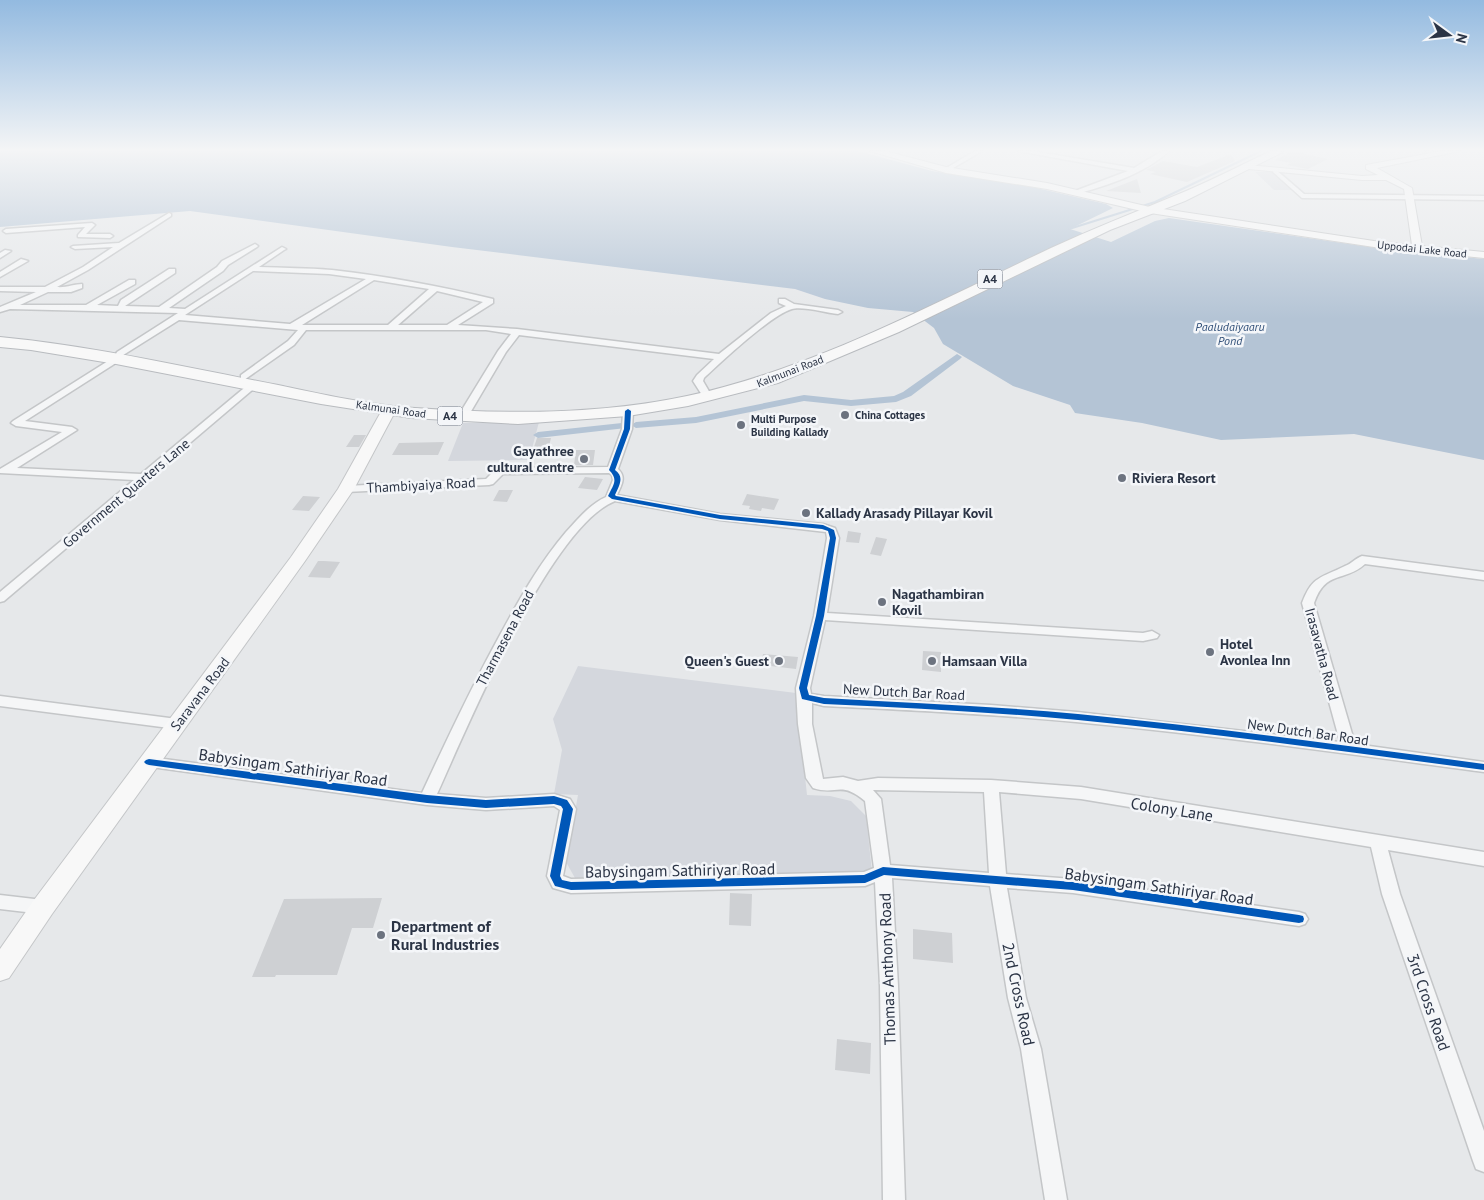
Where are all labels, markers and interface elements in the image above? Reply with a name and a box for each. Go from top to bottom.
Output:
north arrow [1424,10,1474,60]
text: N [1452,32,1471,45]
street label: Uppodai Lake Road [1376,237,1468,261]
road number: A4 [978,270,1002,288]
water label: Paaludaiyaaru Pond [1195,319,1265,348]
street label: Kalmunai Road [755,352,826,390]
street label: Kalmunai Road [355,397,427,421]
road number: A4 [438,406,462,426]
place label: China Cottages [855,408,925,422]
marker: China Cottages [839,409,851,421]
place label: Multi Purpose Building Kallady [751,412,829,439]
marker: Multi Purpose Building Kallady [735,419,747,431]
street label: Government Quarters Lane [59,434,193,552]
place label: Gayathree cultural centre [487,442,574,476]
marker: Gayathree cultural centre [578,453,590,465]
place label: Riviera Resort [1132,469,1216,487]
marker: Riviera Resort [1116,472,1128,484]
street label: Thambiyaiya Road [366,473,476,497]
place label: Kallady Arasady Pillayar Kovil [816,504,994,522]
marker: Kallady Arasady Pillayar Kovil [800,507,812,519]
place label: Nagathambiran Kovil [892,585,984,619]
street label: Tharmasena Road [472,587,538,689]
marker: Nagathambiran Kovil [876,596,888,608]
street label: Irasavatha Road [1301,606,1343,702]
place label: Hotel Avonlea Inn [1220,635,1290,669]
marker: Hotel Avonlea Inn [1204,646,1216,658]
place label: Queen's Guest [685,652,769,670]
place label: Hamsaan Villa [942,652,1027,670]
street label: Saravana Road [166,654,234,734]
marker: Queen's Guest [773,655,785,667]
marker: Hamsaan Villa [926,655,938,667]
street label: New Dutch Bar Road [842,680,966,704]
street label: New Dutch Bar Road [1246,715,1370,749]
street label: Babysingam Sathiriyar Road [197,744,389,790]
street label: Colony Lane [1129,793,1215,825]
street label: Babysingam Sathiriyar Road [585,858,775,882]
street label: Babysingam Sathiriyar Road [1063,863,1255,909]
street label: Thomas Anthony Road [874,893,900,1045]
place label: Department of Rural Industries [391,916,499,954]
marker: Department of Rural Industries [375,929,387,941]
street label: 2nd Cross Road [998,941,1040,1047]
street label: 3rd Cross Road [1403,951,1455,1053]

